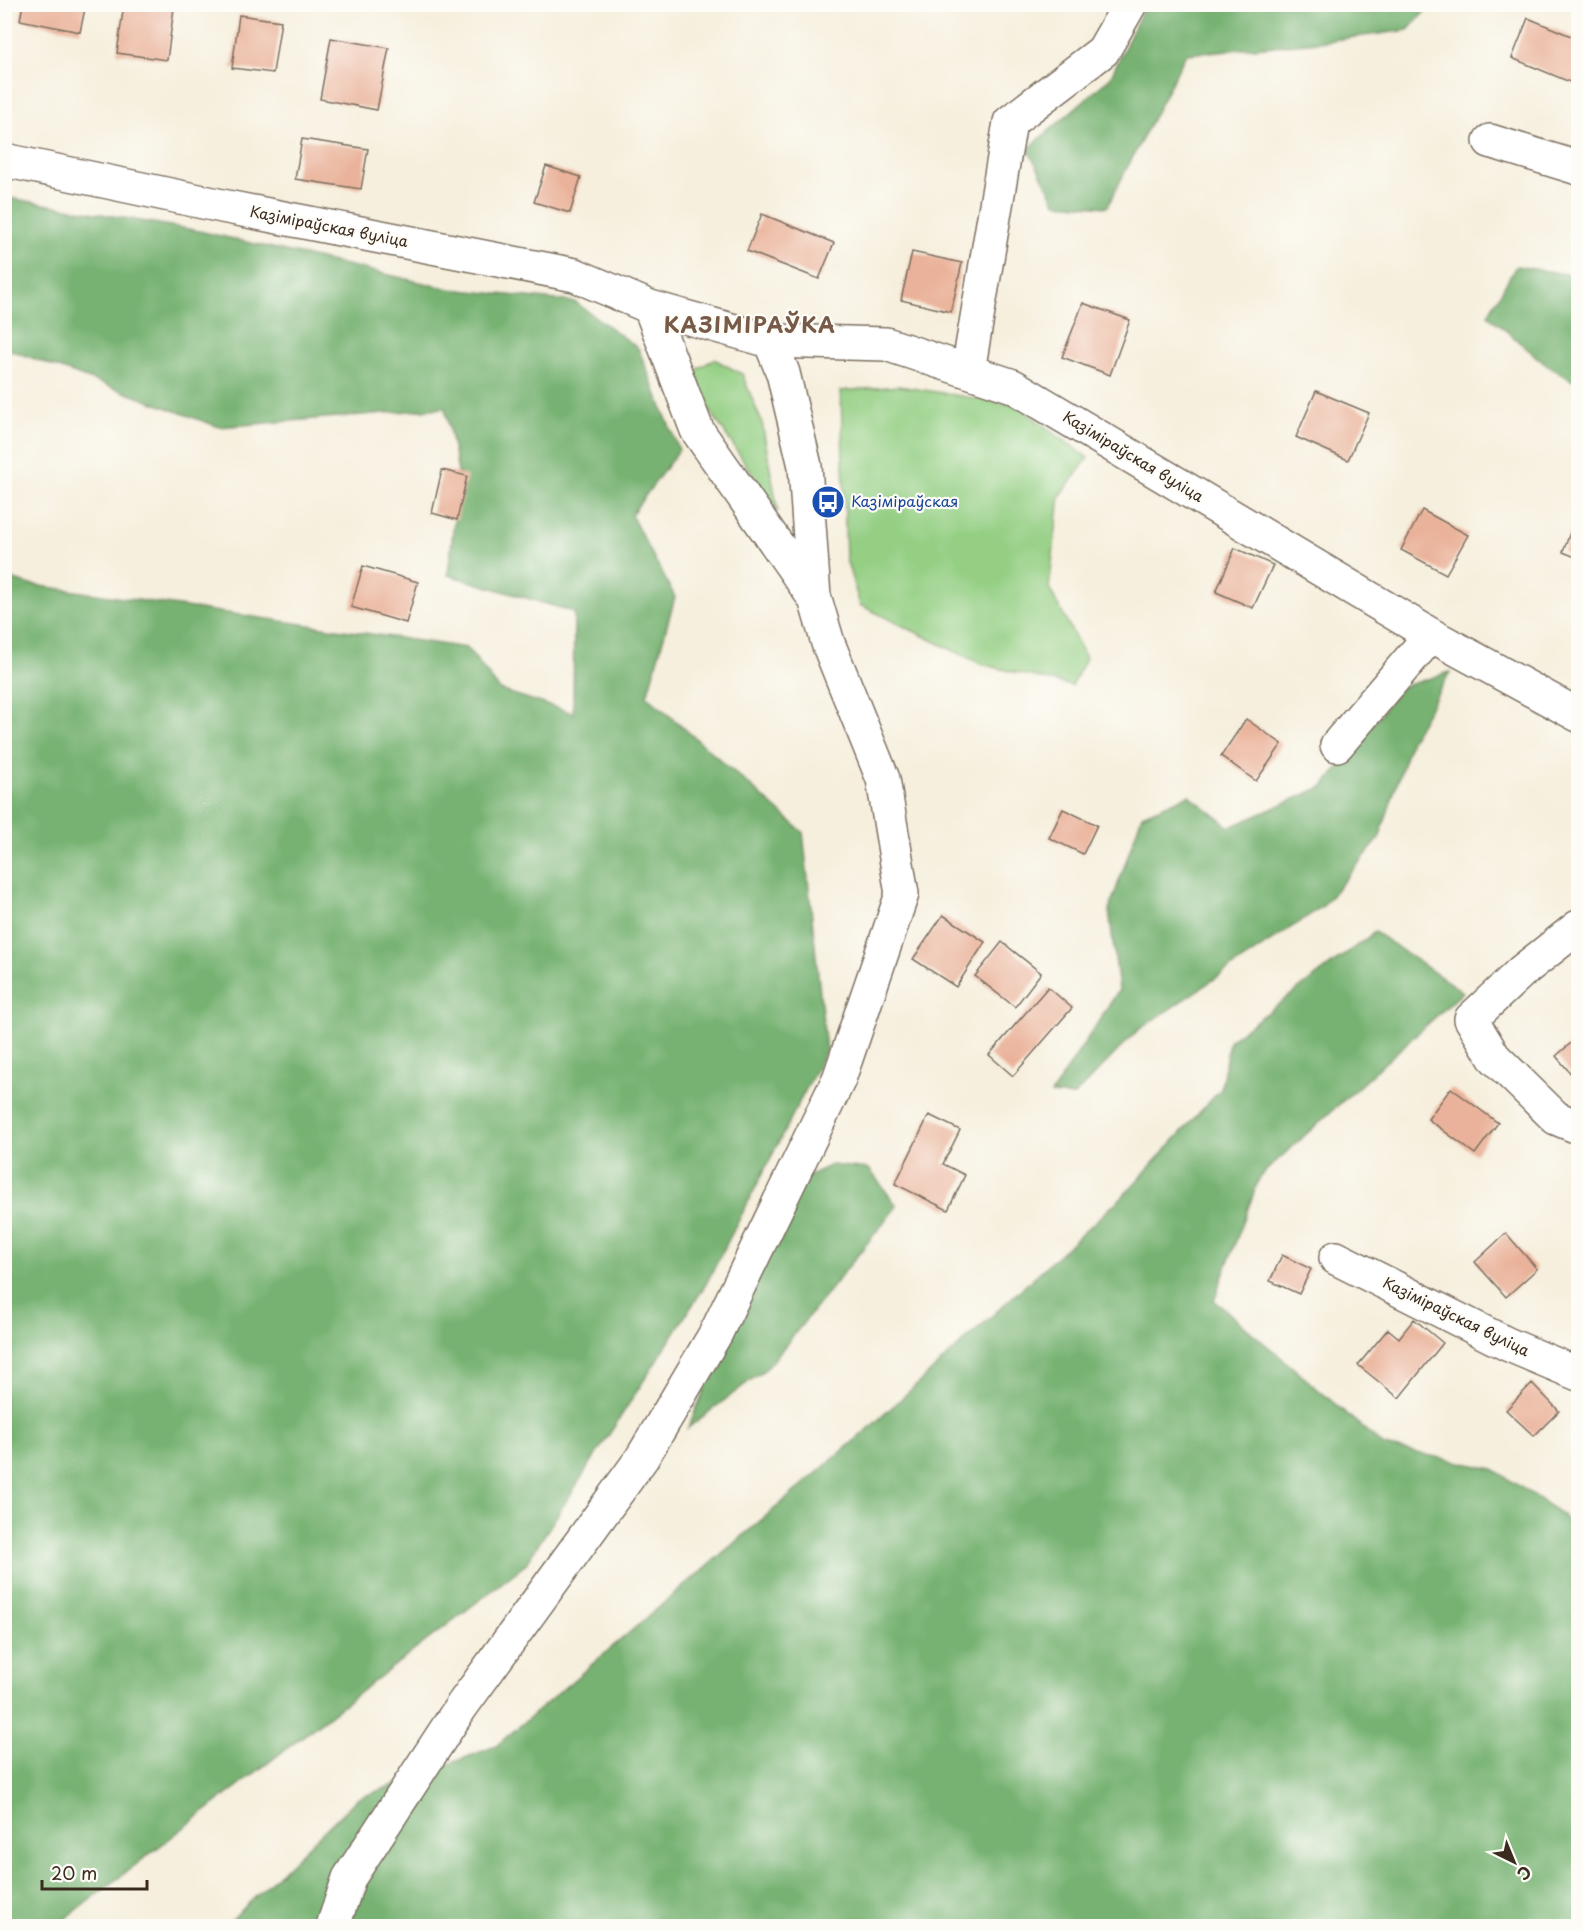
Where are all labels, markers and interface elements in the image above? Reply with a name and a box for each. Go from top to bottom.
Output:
street label: Казіміраўская вуліца [248,199,411,252]
district label: КАЗІМІРАЎКА [664,308,836,340]
street label: Казіміраўская вуліца [1059,404,1209,507]
bus stop icon: Казіміраўская [810,484,846,520]
place label: Казіміраўская [851,489,958,512]
street label: Казіміраўская вуліца [1379,1270,1535,1362]
north arrow [1484,1832,1544,1892]
scale bar [42,1853,147,1891]
text: 20 m [51,1859,97,1886]
text: С [1512,1861,1538,1887]

